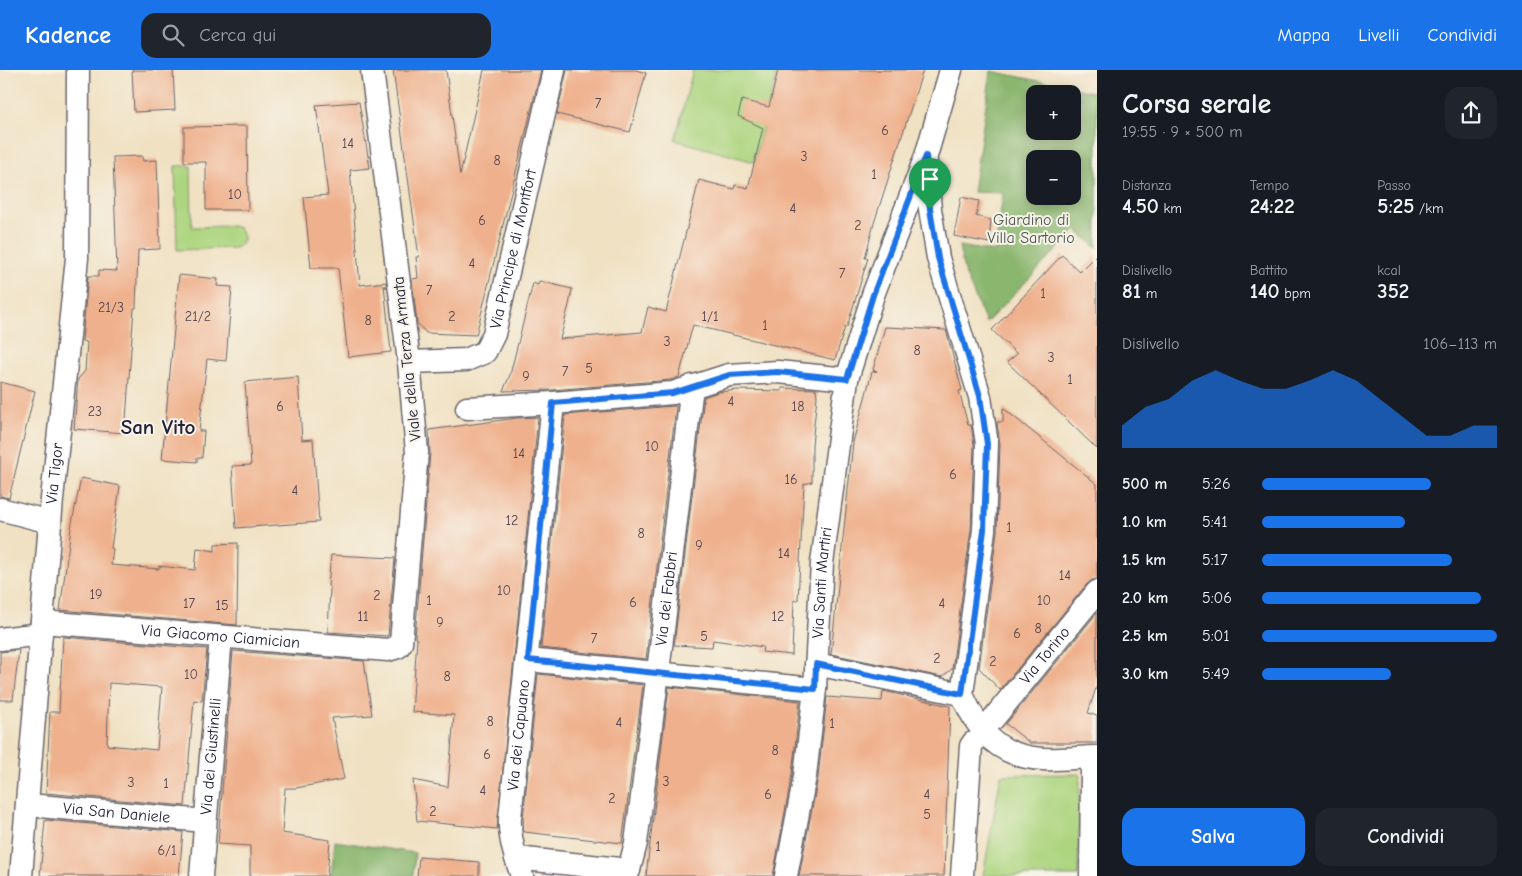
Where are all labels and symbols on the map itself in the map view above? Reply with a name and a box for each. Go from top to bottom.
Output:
house number: 7 [595,95,602,112]
house number: 6 [881,122,889,139]
house number: 14 [342,135,354,152]
house number: 3 [800,148,808,165]
house number: 8 [493,152,501,169]
pin [909,158,951,209]
house number: 1 [871,166,877,183]
street label: Via Principe di Montfort [486,167,540,331]
house number: 10 [228,186,242,203]
house number: 4 [790,200,797,217]
park label: Giardino di Villa Sartorio [987,211,1075,247]
house number: 6 [478,212,486,229]
house number: 2 [854,217,862,234]
house number: 4 [469,255,476,272]
house number: 7 [839,265,846,282]
street label: Viale della Terza Armata [389,276,425,442]
house number: 7 [426,282,433,299]
house number: 1 [1040,285,1046,302]
house number: 21/3 [98,299,124,316]
house number: 21/2 [185,308,211,325]
house number: 2 [448,308,456,325]
house number: 1/1 [701,308,719,325]
house number: 8 [364,312,372,329]
house number: 1 [762,317,768,334]
house number: 3 [663,333,671,350]
house number: 8 [913,342,921,359]
house number: 3 [1047,349,1055,366]
house number: 5 [585,360,593,377]
house number: 7 [562,363,569,380]
house number: 9 [522,368,530,385]
house number: 1 [1067,371,1073,388]
house number: 4 [728,393,735,410]
house number: 6 [276,398,284,415]
house number: 18 [792,398,804,415]
house number: 23 [88,403,102,420]
district label: San Vito [121,415,195,439]
house number: 10 [645,438,659,455]
street label: Via Tigor [43,441,67,505]
house number: 14 [513,445,525,462]
house number: 6 [949,466,957,483]
house number: 16 [784,471,798,488]
house number: 4 [292,482,299,499]
house number: 12 [506,512,518,529]
house number: 1 [1006,519,1012,536]
house number: 8 [637,525,645,542]
street label: Via Santi Martiri [809,526,836,639]
house number: 9 [695,537,703,554]
house number: 14 [778,545,790,562]
street label: Via dei Fabbri [652,551,681,647]
house number: 14 [1059,567,1071,584]
house number: 10 [497,582,511,599]
house number: 19 [90,586,102,603]
house number: 2 [373,587,381,604]
house number: 1 [426,592,432,609]
house number: 10 [1037,592,1051,609]
house number: 6 [629,594,637,611]
house number: 17 [183,595,195,612]
house number: 4 [939,595,946,612]
house number: 15 [215,597,229,614]
house number: 11 [357,608,369,625]
house number: 12 [772,608,784,625]
house number: 9 [436,614,444,631]
house number: 8 [1034,620,1042,637]
street label: Via Giacomo Ciamician [140,621,301,652]
street label: Via Torino [1016,623,1074,688]
house number: 6 [1013,625,1021,642]
house number: 5 [700,628,708,645]
house number: 7 [591,630,598,647]
house number: 2 [933,650,941,667]
house number: 2 [989,653,997,670]
house number: 10 [184,666,198,683]
house number: 8 [443,668,451,685]
street label: Via dei Capuano [504,679,533,792]
street label: Via dei Giustinelli [197,697,225,816]
house number: 8 [486,713,494,730]
house number: 4 [616,714,623,731]
house number: 1 [829,715,835,732]
house number: 8 [771,742,779,759]
house number: 6 [483,746,491,763]
house number: 3 [662,773,670,790]
house number: 3 [127,774,135,791]
house number: 1 [163,775,169,792]
house number: 4 [480,782,487,799]
house number: 6 [764,786,772,803]
house number: 4 [924,786,931,803]
house number: 2 [608,790,616,807]
street label: Via San Daniele [62,799,171,827]
house number: 2 [429,803,437,820]
house number: 5 [923,806,931,823]
house number: 1 [655,838,661,855]
house number: 6/1 [157,842,177,859]

